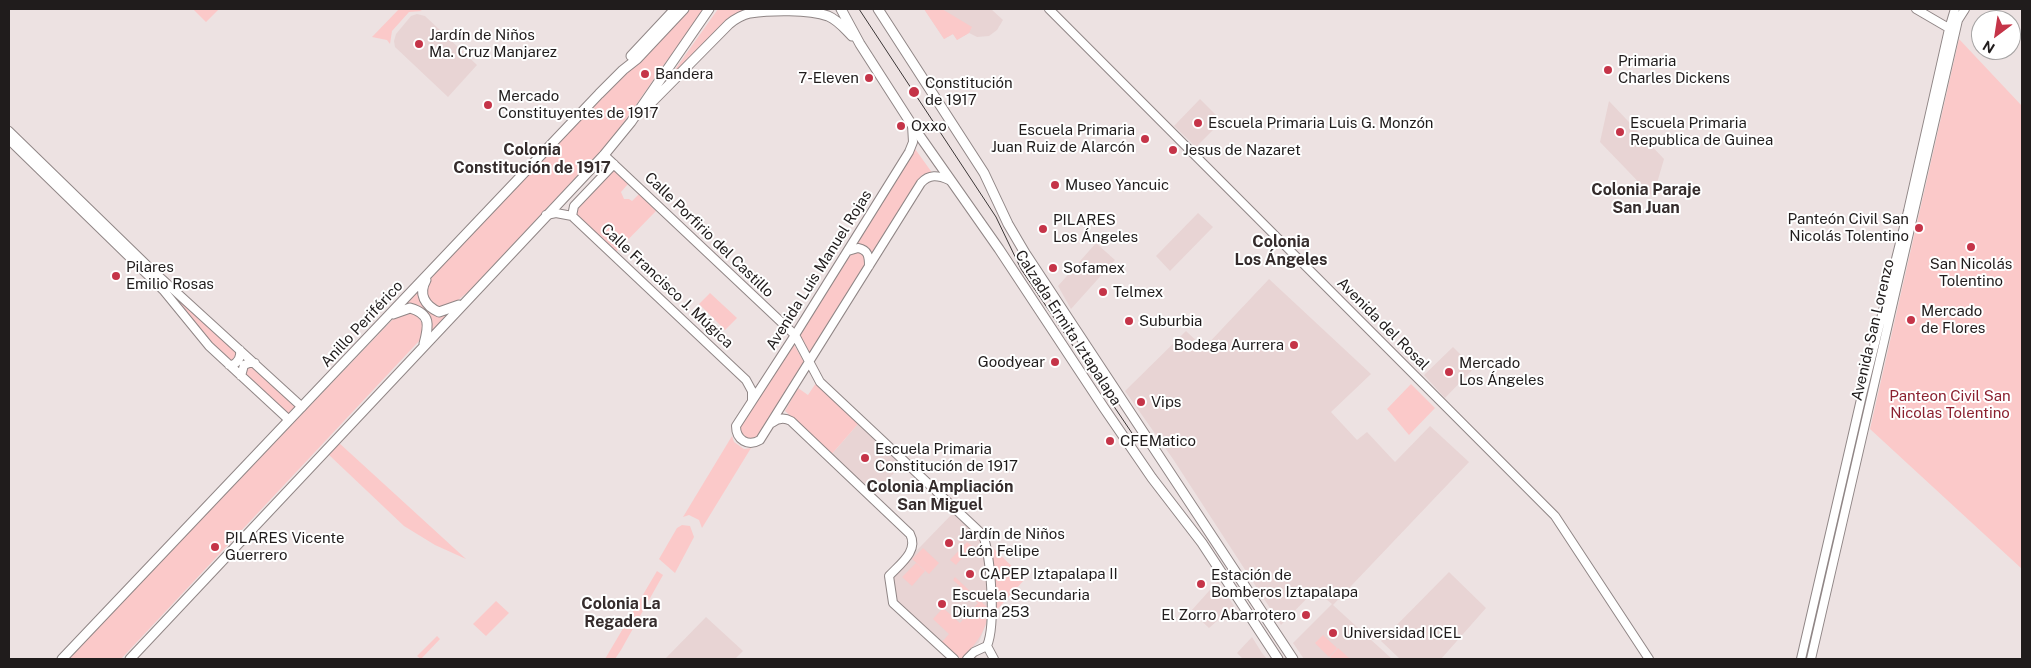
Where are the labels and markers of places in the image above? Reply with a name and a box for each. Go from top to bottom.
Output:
place label: Jardín de Niños Ma. Cruz Manjarez [429,26,557,61]
marker: Jardín de Niños Ma. Cruz Manjarez [413,38,425,50]
place label: Primaria Charles Dickens [1618,52,1730,87]
marker: Primaria Charles Dickens [1602,64,1614,76]
place label: Bandera [655,65,713,83]
marker: Bandera [639,68,651,80]
place label: 7-Eleven [798,69,859,87]
marker: 7-Eleven [863,72,875,84]
place label: Constitución de 1917 [925,74,1013,109]
marker: Constitución de 1917 [907,85,921,99]
place label: Mercado Constituyentes de 1917 [498,87,658,122]
marker: Mercado Constituyentes de 1917 [482,99,494,111]
place label: Escuela Primaria Luis G. Monzón [1208,114,1434,132]
place label: Escuela Primaria Republica de Guinea [1630,114,1773,149]
place label: Oxxo [911,117,947,135]
marker: Escuela Primaria Luis G. Monzón [1192,117,1204,129]
marker: Oxxo [895,120,907,132]
place label: Escuela Primaria Juan Ruiz de Alarcón [991,121,1135,156]
marker: Escuela Primaria Republica de Guinea [1614,126,1626,138]
marker: Escuela Primaria Juan Ruiz de Alarcón [1139,133,1151,145]
place label: Jesus de Nazaret [1183,141,1301,159]
marker: Jesus de Nazaret [1167,144,1179,156]
place label: Museo Yancuic [1065,176,1169,194]
marker: Museo Yancuic [1049,179,1061,191]
place label: Panteón Civil San Nicolás Tolentino [1787,210,1909,245]
place label: PILARES Los Ángeles [1053,211,1138,246]
marker: Panteón Civil San Nicolás Tolentino [1913,222,1925,234]
marker: PILARES Los Ángeles [1037,223,1049,235]
marker: San Nicolás Tolentino [1965,241,1977,253]
place label: San Nicolás Tolentino [1930,255,2012,290]
place label: Pilares Emilio Rosas [126,258,214,293]
place label: Sofamex [1063,259,1125,277]
marker: Sofamex [1047,262,1059,274]
marker: Pilares Emilio Rosas [110,270,122,282]
place label: Telmex [1113,283,1163,301]
marker: Telmex [1097,286,1109,298]
place label: Mercado de Flores [1921,302,1985,337]
place label: Suburbia [1139,312,1202,330]
marker: Mercado de Flores [1905,314,1917,326]
marker: Suburbia [1123,315,1135,327]
place label: Bodega Aurrera [1174,336,1284,354]
marker: Bodega Aurrera [1288,339,1300,351]
place label: Goodyear [978,353,1045,371]
place label: Mercado Los Ángeles [1459,354,1544,389]
marker: Goodyear [1049,356,1061,368]
marker: Mercado Los Ángeles [1443,366,1455,378]
place label: Vips [1151,393,1181,411]
marker: Vips [1135,396,1147,408]
place label: CFEMatico [1120,432,1196,450]
marker: CFEMatico [1104,435,1116,447]
place label: Escuela Primaria Constitución de 1917 [875,440,1018,475]
marker: Escuela Primaria Constitución de 1917 [859,452,871,464]
place label: Jardín de Niños León Felipe [959,525,1065,560]
place label: PILARES Vicente Guerrero [225,529,344,564]
marker: Jardín de Niños León Felipe [943,537,955,549]
marker: PILARES Vicente Guerrero [209,541,221,553]
place label: CAPEP Iztapalapa II [980,565,1118,583]
place label: Estación de Bomberos Iztapalapa [1211,566,1358,601]
marker: CAPEP Iztapalapa II [964,568,976,580]
marker: Estación de Bomberos Iztapalapa [1195,578,1207,590]
place label: Escuela Secundaria Diurna 253 [952,586,1090,621]
marker: Escuela Secundaria Diurna 253 [936,598,948,610]
place label: El Zorro Abarrotero [1161,606,1296,624]
marker: El Zorro Abarrotero [1300,609,1312,621]
place label: Universidad ICEL [1343,624,1461,642]
marker: Universidad ICEL [1327,627,1339,639]

